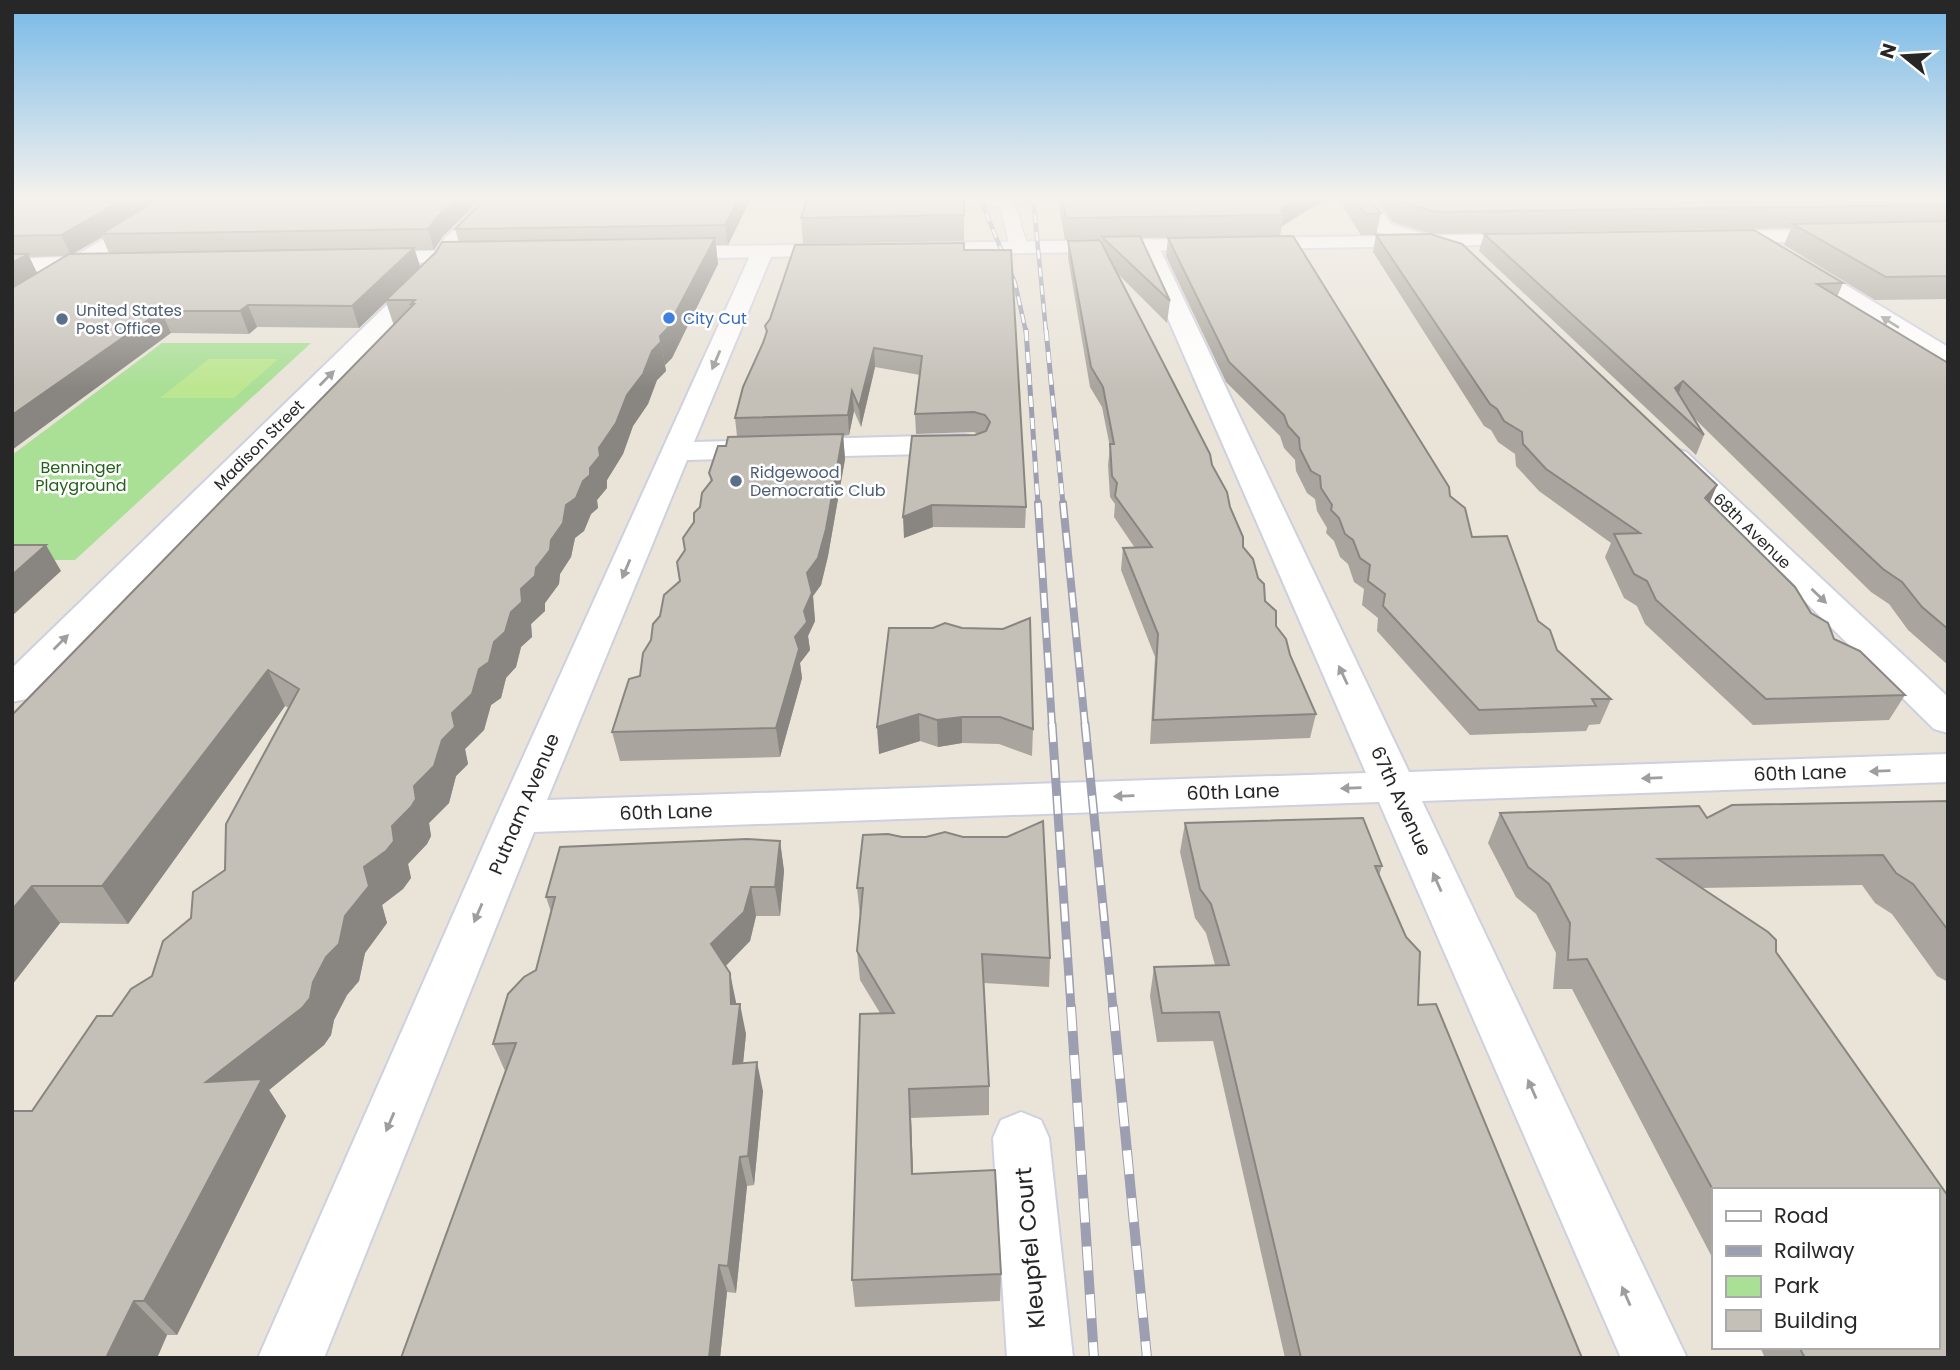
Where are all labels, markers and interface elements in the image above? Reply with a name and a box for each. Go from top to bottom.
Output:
north arrow [1869,21,1939,91]
text: N [1873,40,1903,62]
place label: United States Post Office [76,299,182,340]
place label: City Cut [683,307,747,330]
marker: City Cut [661,310,677,326]
marker: United States Post Office [54,311,70,327]
one-way arrow [1880,316,1899,329]
one-way arrow [710,349,721,370]
one-way arrow [318,369,335,386]
street label: Madison Street [209,395,309,495]
park label: Benninger Playground [35,456,127,497]
place label: Ridgewood Democratic Club [750,461,886,502]
marker: Ridgewood Democratic Club [728,473,744,489]
street label: 68th Avenue [1708,488,1796,574]
one-way arrow [620,558,631,579]
one-way arrow [1810,587,1827,603]
one-way arrow [52,633,69,650]
one-way arrow [1337,664,1348,685]
street label: Putnam Avenue [482,729,566,879]
street label: 67th Avenue [1364,742,1438,860]
street label: 60th Lane [1753,758,1847,788]
one-way arrow [1868,765,1890,776]
one-way arrow [1641,772,1663,784]
street label: 60th Lane [1186,777,1280,807]
one-way arrow [1340,783,1362,794]
one-way arrow [1113,790,1135,802]
street label: 60th Lane [619,797,713,827]
one-way arrow [1432,871,1443,892]
one-way arrow [472,902,483,923]
one-way arrow [1526,1078,1537,1099]
one-way arrow [384,1112,395,1133]
street label: Kleupfel Court [1007,1166,1053,1330]
legend [1712,1188,1939,1349]
text: Road [1774,1201,1829,1230]
text: Railway [1774,1236,1855,1265]
text: Park [1774,1271,1819,1300]
one-way arrow [1620,1285,1631,1306]
text: Building [1774,1306,1858,1335]

